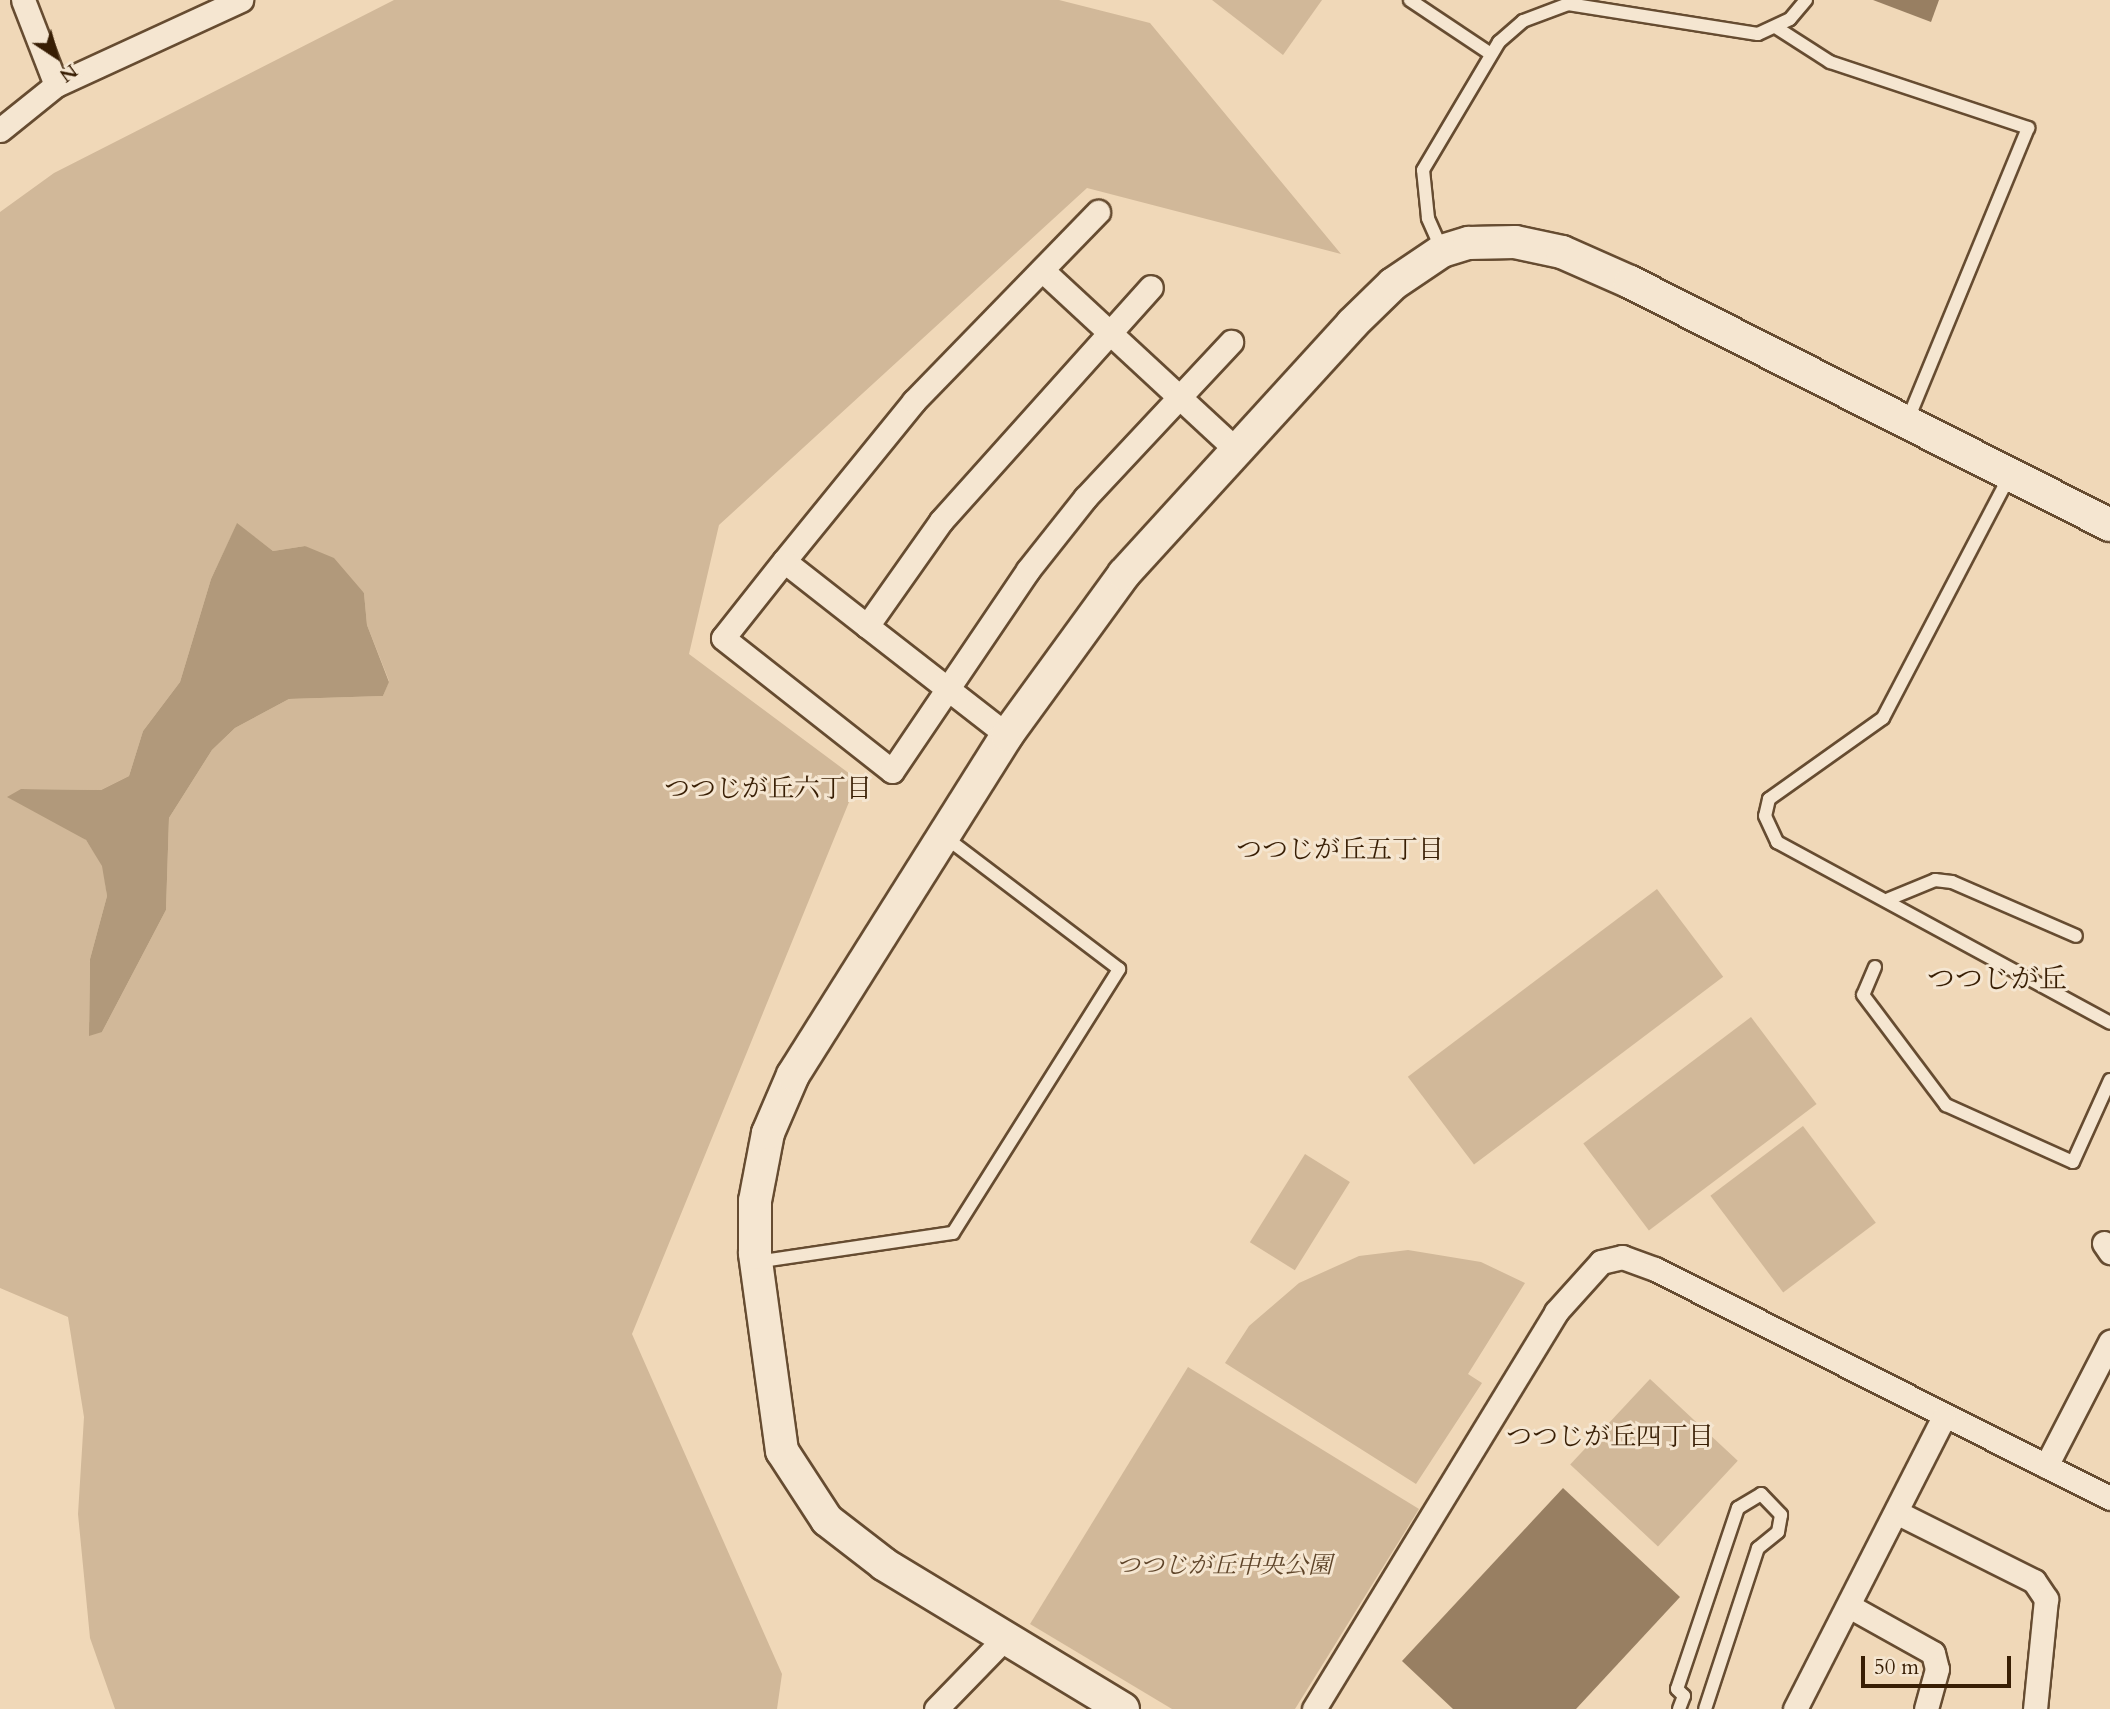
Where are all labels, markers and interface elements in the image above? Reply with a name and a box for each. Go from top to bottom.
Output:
north arrow [21,21,91,91]
text: N [54,58,83,88]
district label: つつじが丘六丁目 [664,773,872,805]
district label: つつじが丘五丁目 [1236,834,1444,866]
district label: つつじが丘 [1927,962,2067,996]
district label: つつじが丘四丁目 [1506,1421,1714,1453]
park label: つつじが丘中央公園 [1116,1552,1332,1580]
scale bar [1865,1642,2016,1686]
text: 50 m [1874,1653,1919,1682]

